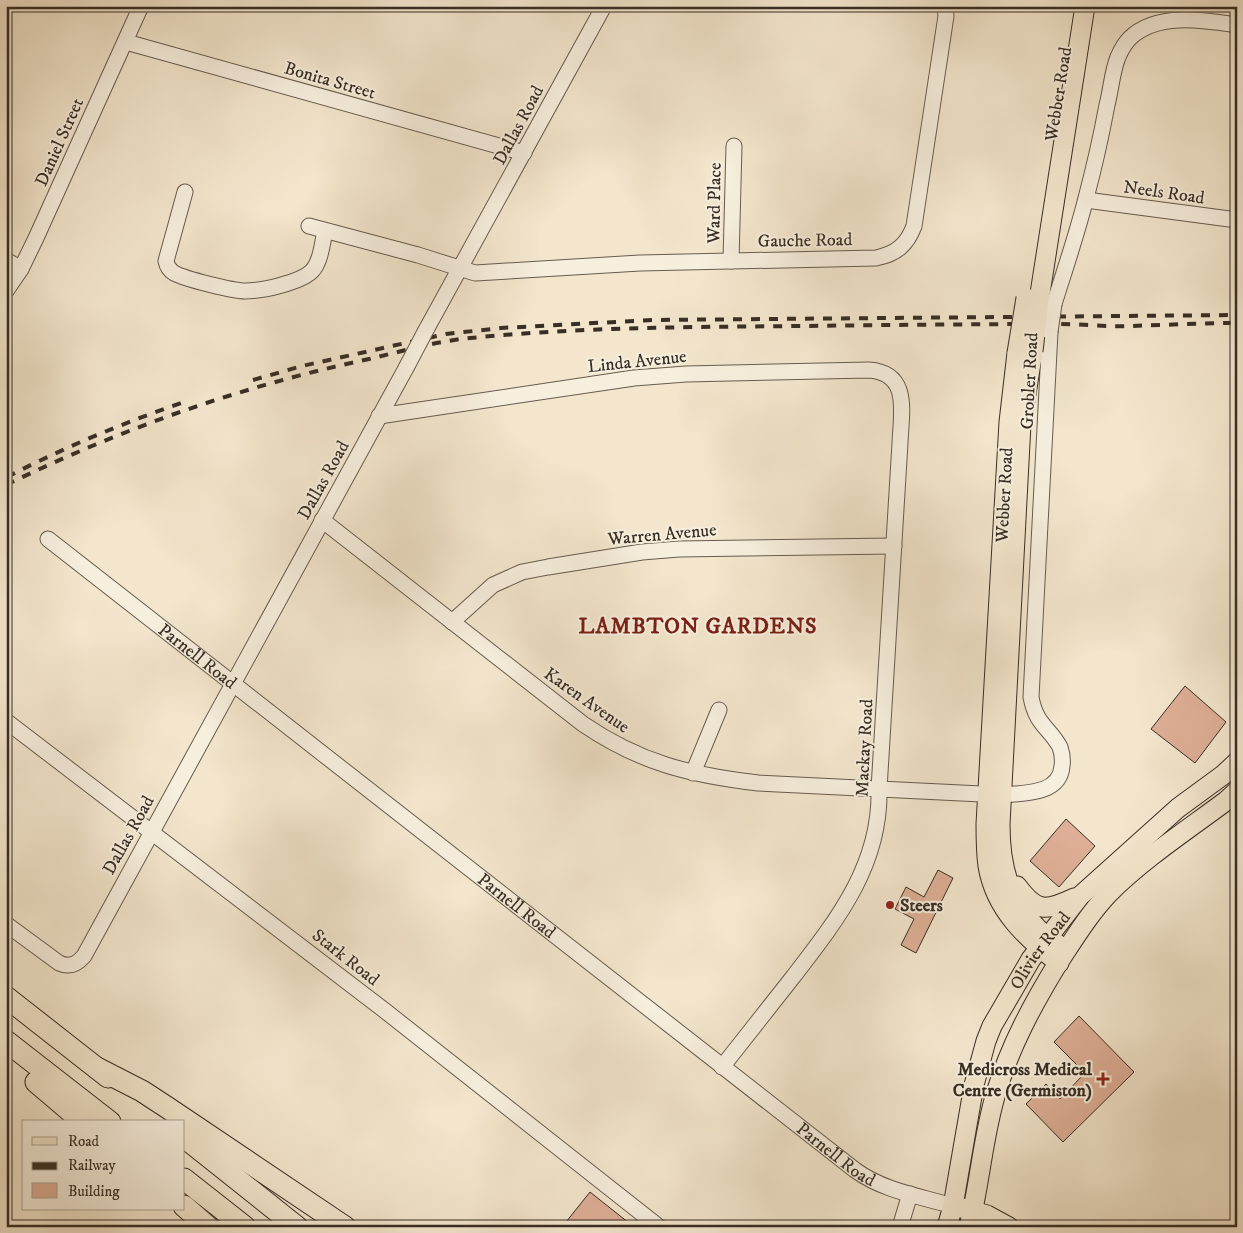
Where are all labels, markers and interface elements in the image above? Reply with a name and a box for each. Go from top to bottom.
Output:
street label: Webber Road [1041,45,1077,144]
street label: Bonita Street [282,57,378,105]
street label: Dallas Road [489,82,549,169]
street label: Daniel Street [31,95,89,190]
street label: Ward Place [703,162,727,245]
street label: Neels Road [1122,176,1206,210]
street label: Gauche Road [758,229,853,253]
street label: Grobler Road [1016,332,1044,430]
street label: Linda Avenue [587,346,688,378]
street label: Dallas Road [293,437,355,524]
street label: Webber Road [991,447,1018,544]
street label: Warren Avenue [606,519,717,551]
district label: LAMBTON GARDENS [578,613,818,640]
street label: Parnell Road [153,619,241,694]
street label: Karen Avenue [539,663,634,738]
street label: Mackay Road [851,699,879,798]
street label: Dallas Road [98,792,160,879]
street label: Parnell Road [472,869,560,944]
place label: Steers [900,895,943,917]
marker: Steers [884,899,896,911]
street label: Olivier Road [1006,908,1076,994]
street label: Stark Road [307,925,383,991]
place label: Medicross Medical Centre (Germiston) [953,1059,1093,1102]
marker: Medicross Medical Centre (Germiston) [1096,1072,1110,1086]
street label: Parnell Road [792,1118,879,1192]
legend [22,1120,185,1210]
text: Road [68,1132,100,1151]
text: Railway [68,1156,116,1175]
text: Building [68,1182,120,1201]

